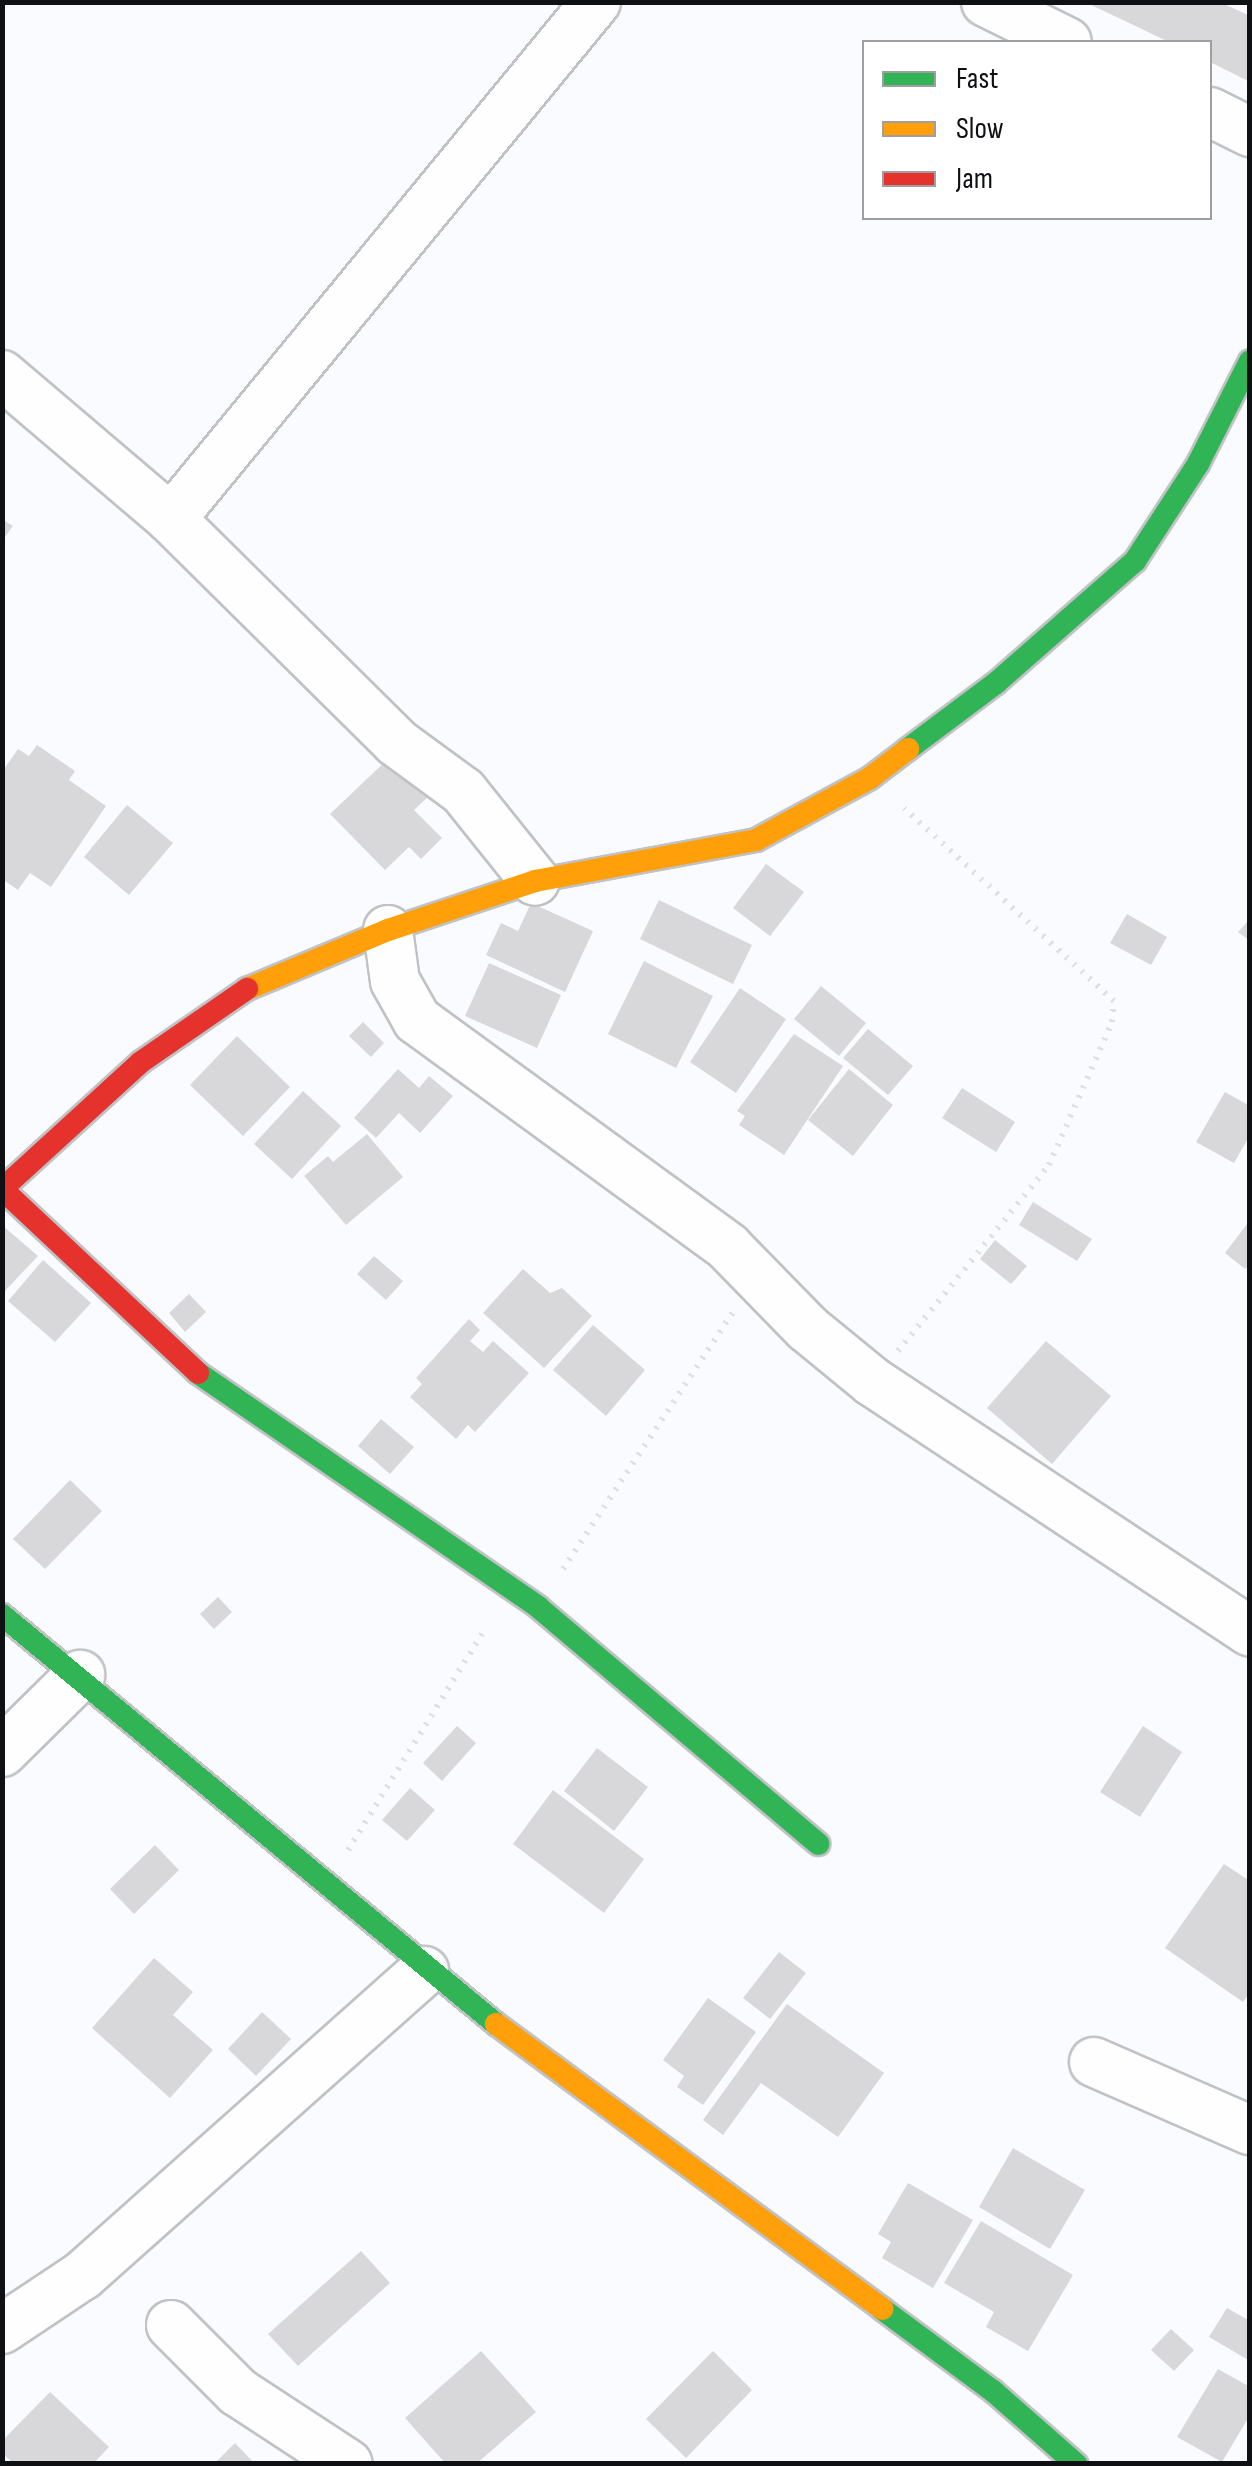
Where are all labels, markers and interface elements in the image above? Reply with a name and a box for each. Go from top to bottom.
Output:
legend [862,40,1212,220]
text: Fast [956,61,998,97]
text: Slow [956,111,1004,147]
text: Jam [956,161,993,197]

